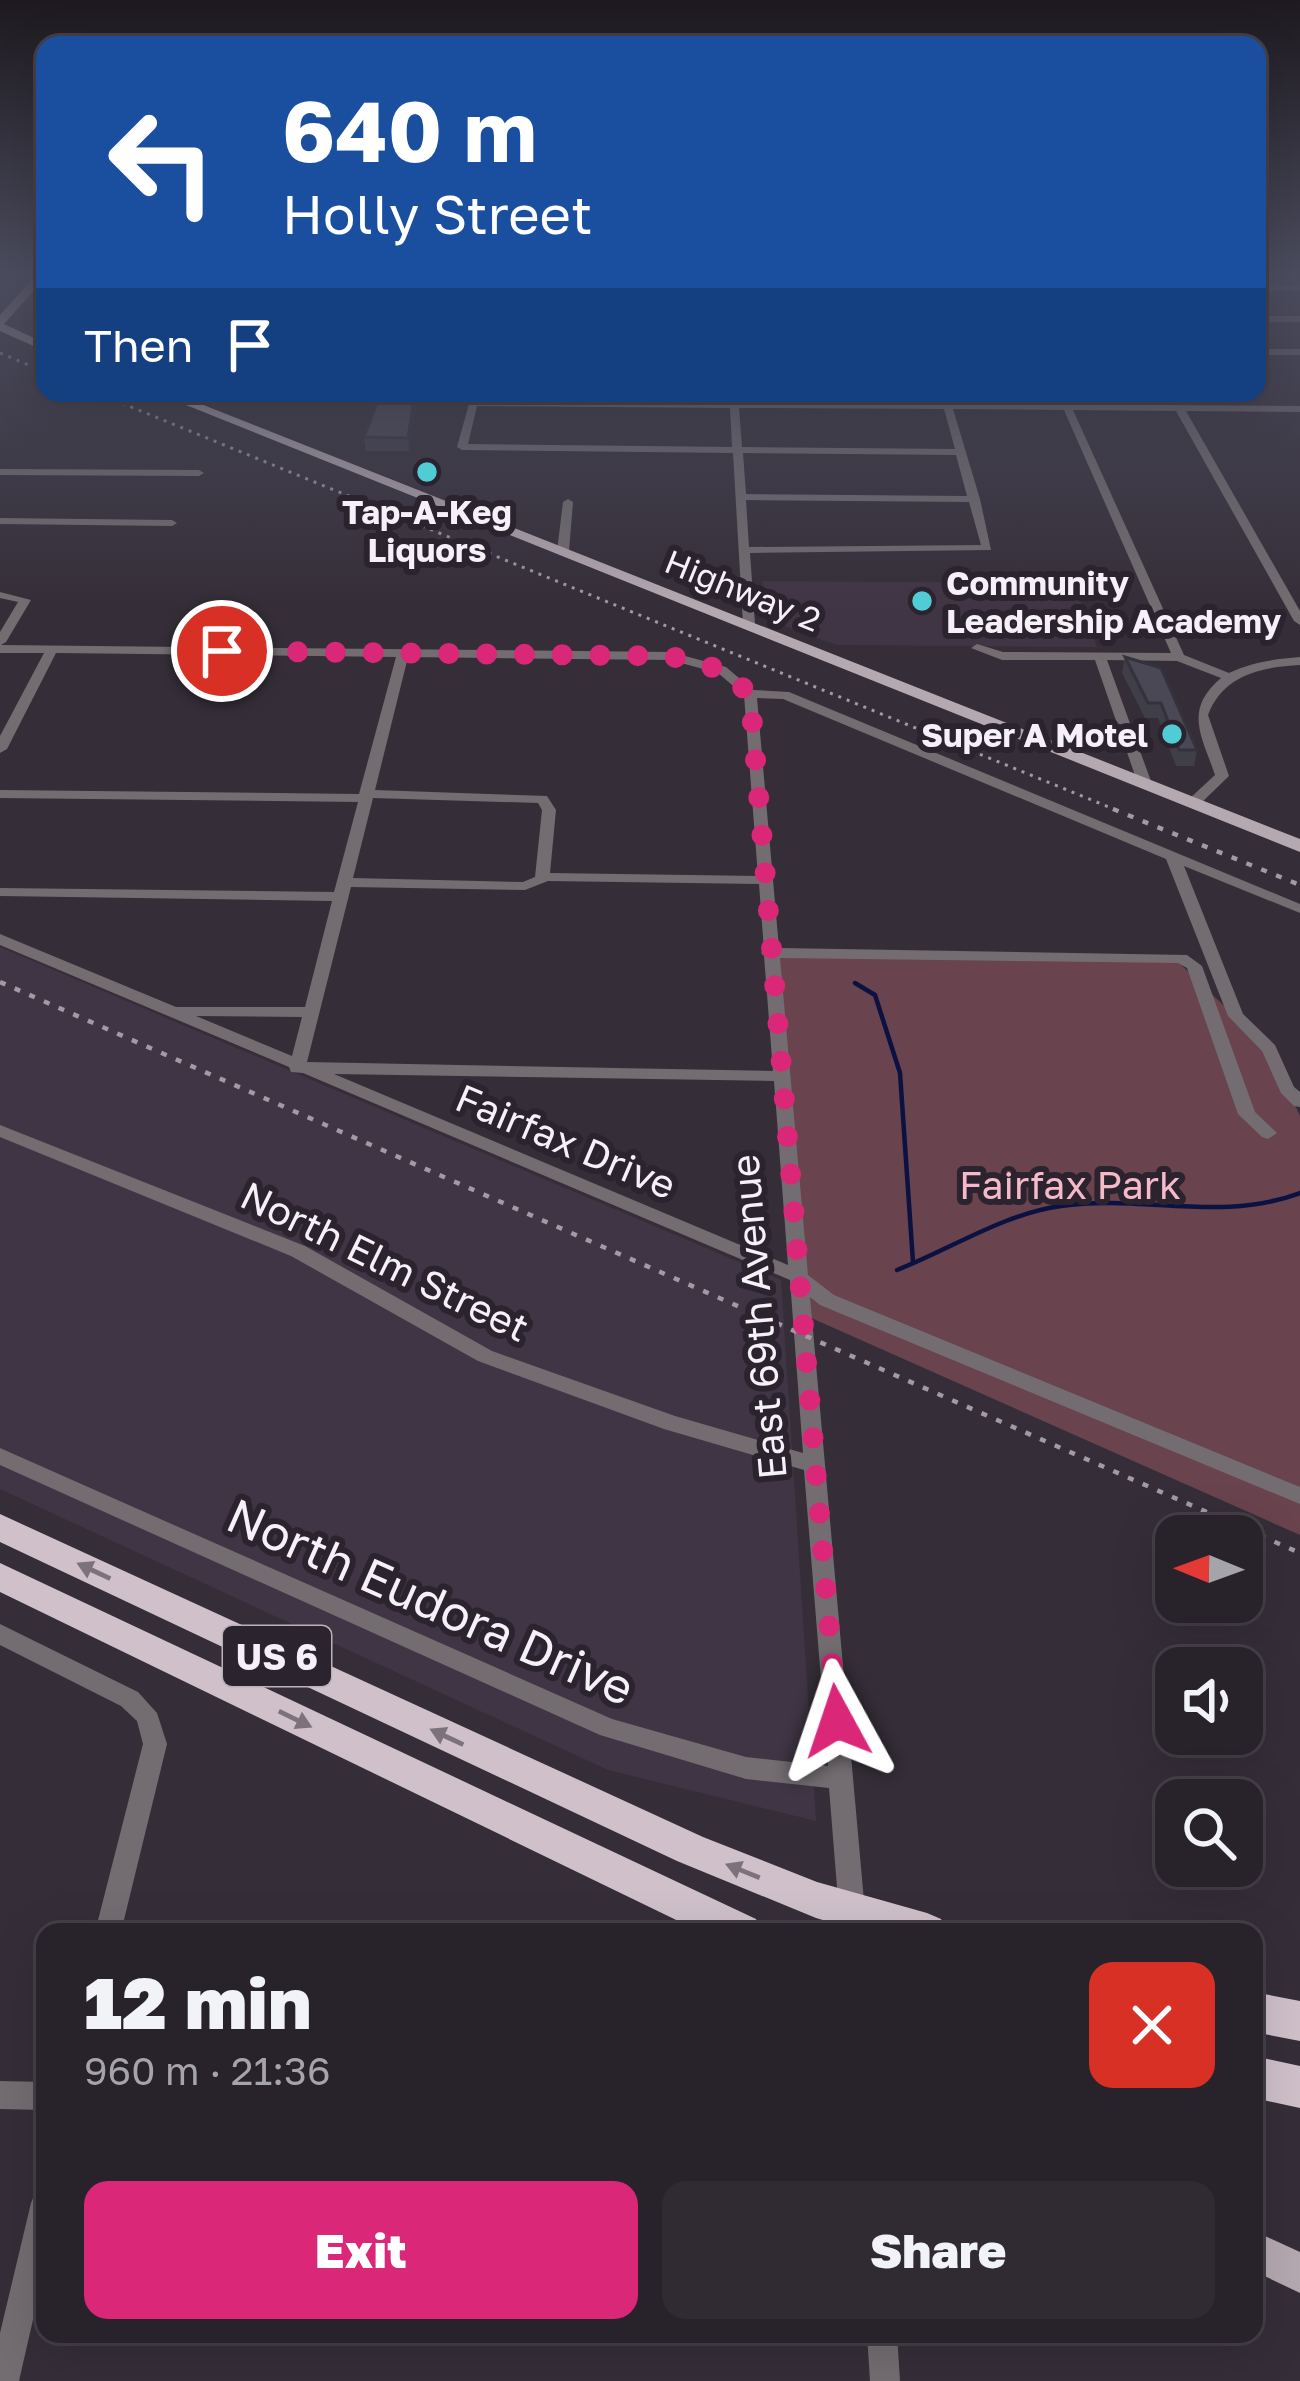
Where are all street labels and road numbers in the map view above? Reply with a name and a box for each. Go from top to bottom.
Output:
street label: Highway 2 [660,541,826,639]
street label: Fairfax Drive [449,1074,683,1208]
street label: East 69th Avenue [720,1153,796,1481]
street label: North Elm Street [233,1171,537,1351]
street label: North Eudora Drive [219,1485,643,1717]
road number: US 6 [223,1626,331,1686]

